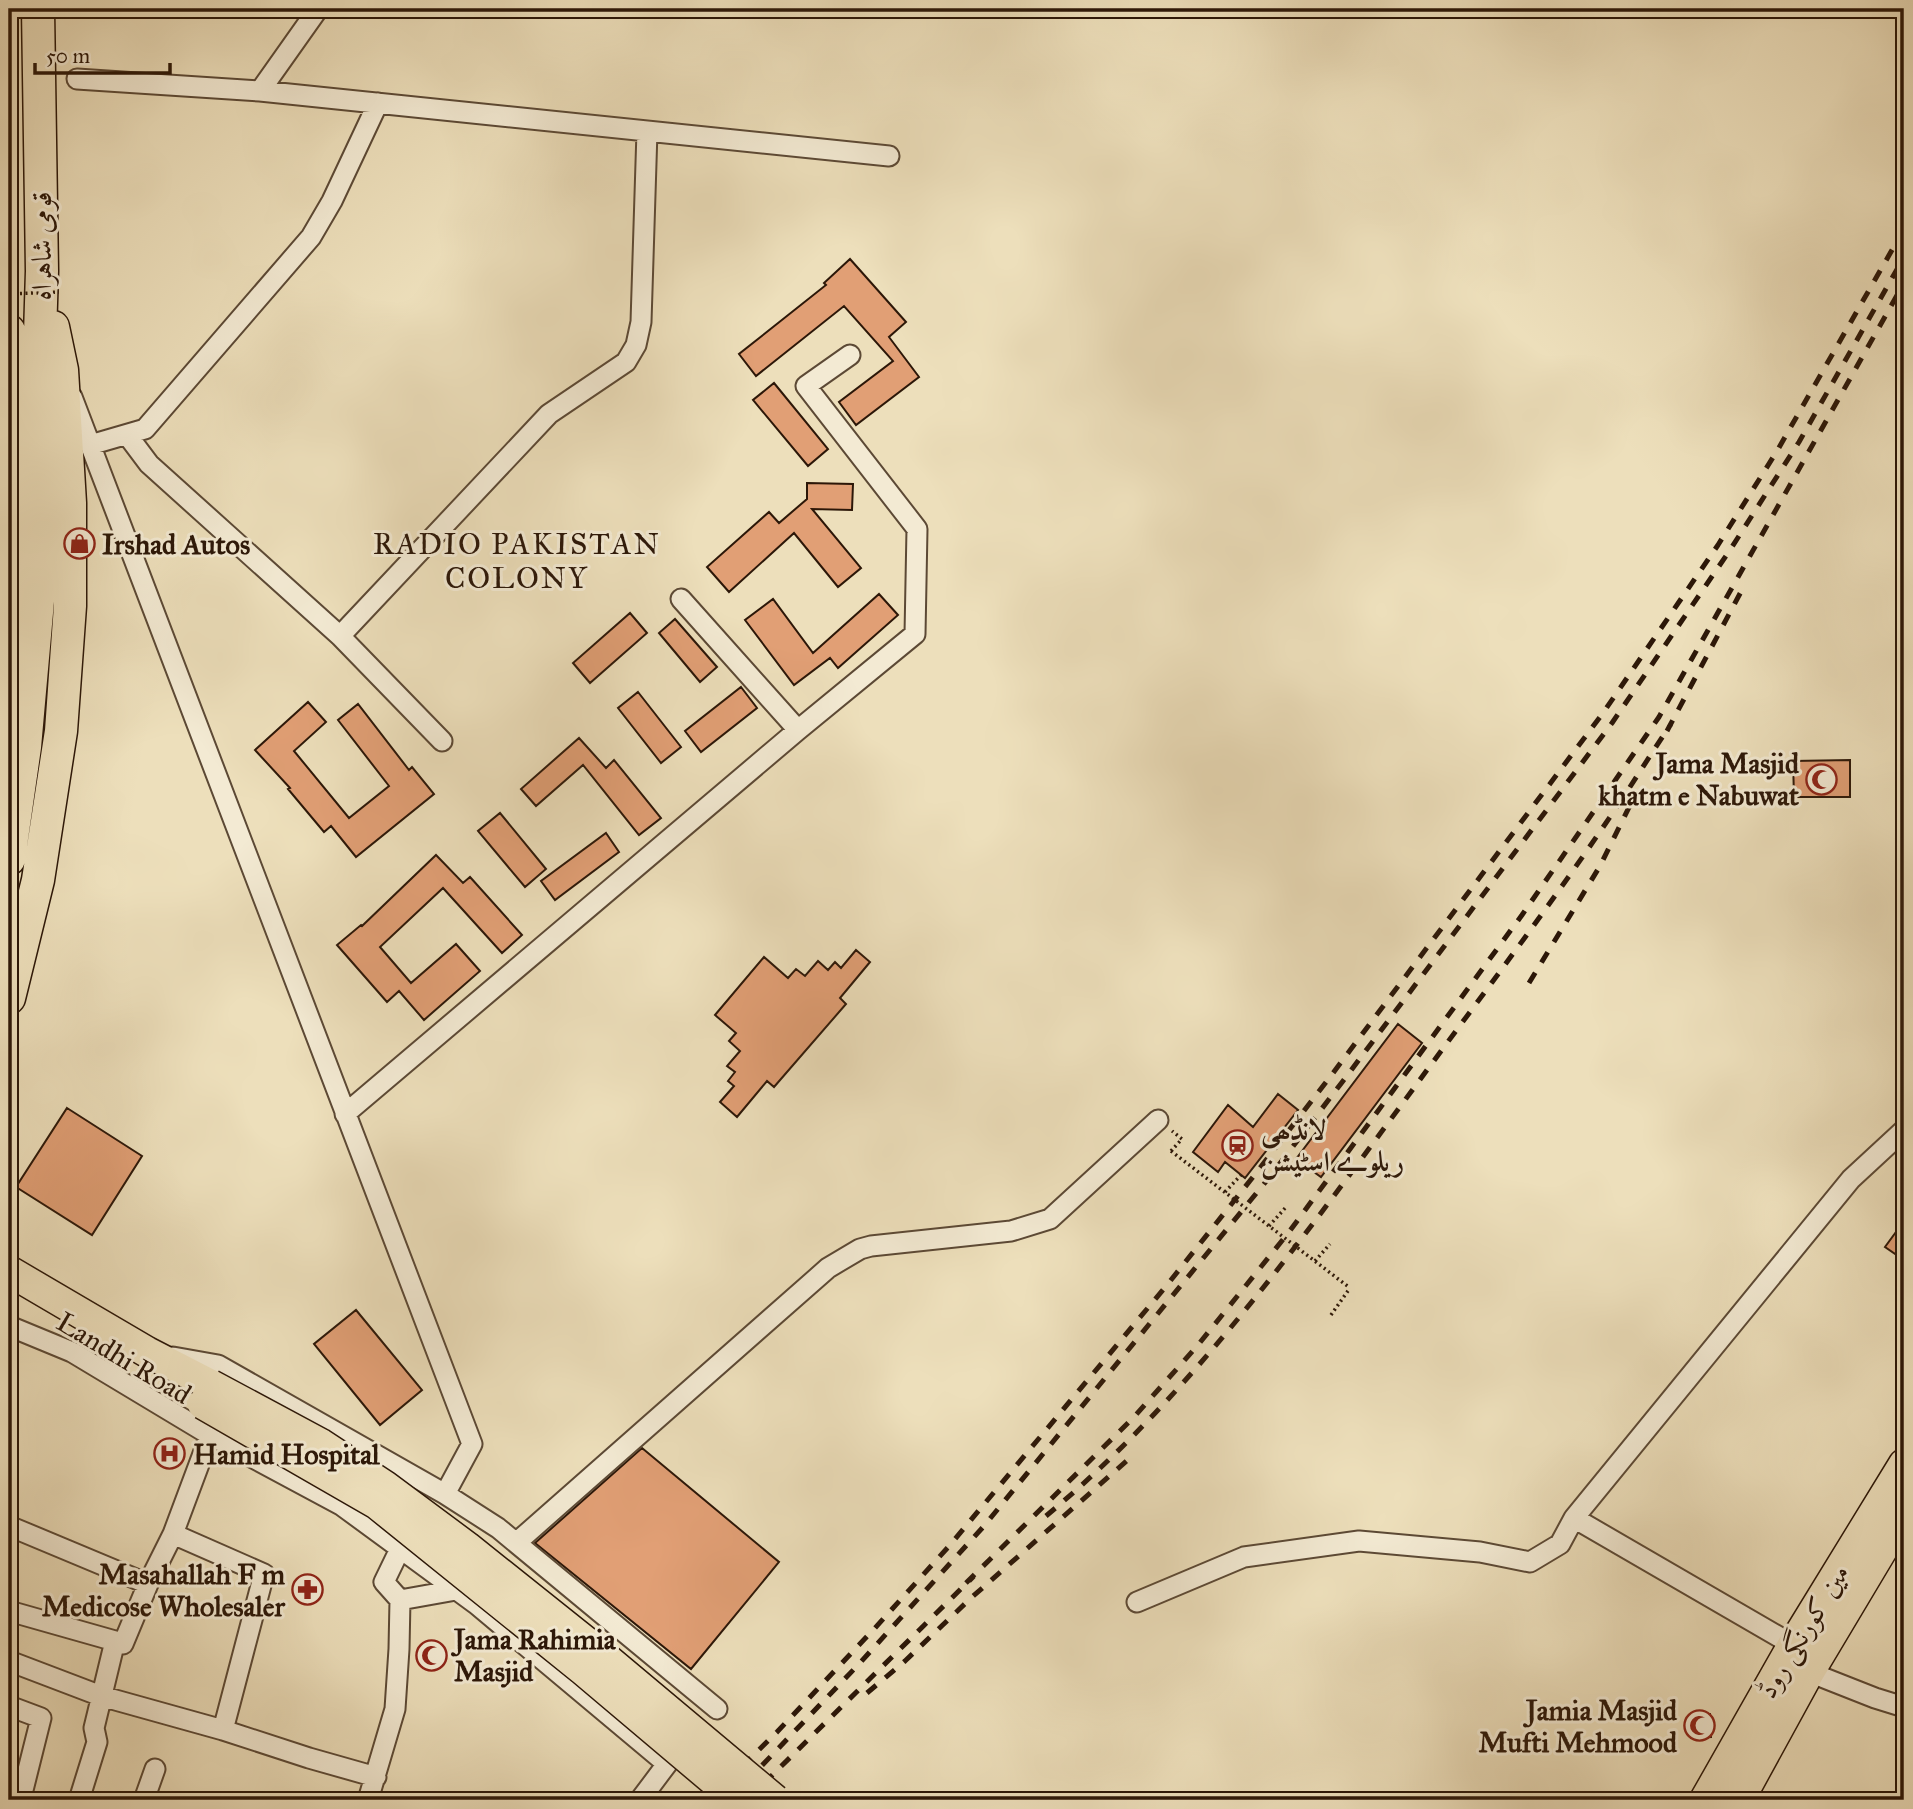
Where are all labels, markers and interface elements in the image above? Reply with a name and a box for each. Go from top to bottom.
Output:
scale bar [35,32,170,76]
text: 50 m [46,43,91,69]
street label: قومی شاہراہ [24,191,59,301]
district label: RADIO PAKISTAN COLONY [373,526,661,596]
shop icon: Irshad Autos [62,527,96,561]
place label: Irshad Autos [102,527,250,562]
place label: Jama Masjid khatm e Nabuwat [1598,746,1800,813]
mosque icon: Jama Masjid khatm e Nabuwat [1805,762,1839,796]
place label: لانڈھی ریلوے اسٹیشن [1261,1112,1404,1180]
station icon: لانڈھی ریلوے اسٹیشن [1221,1128,1255,1162]
street label: Landhi Road [50,1304,198,1412]
hospital icon: Hamid Hospital [153,1437,187,1471]
place label: Hamid Hospital [193,1437,380,1472]
place label: Masahallah F m Medicose Wholesaler [42,1557,285,1624]
street label: مین کورنگی روڈ [1749,1557,1858,1705]
pharmacy icon: Masahallah F m Medicose Wholesaler [291,1573,325,1607]
place label: Jama Rahimia Masjid [450,1622,617,1689]
mosque icon: Jama Rahimia Masjid [414,1638,448,1672]
place label: Jamia Masjid Mufti Mehmood [1479,1693,1678,1760]
mosque icon: Jamia Masjid Mufti Mehmood [1683,1709,1717,1743]

